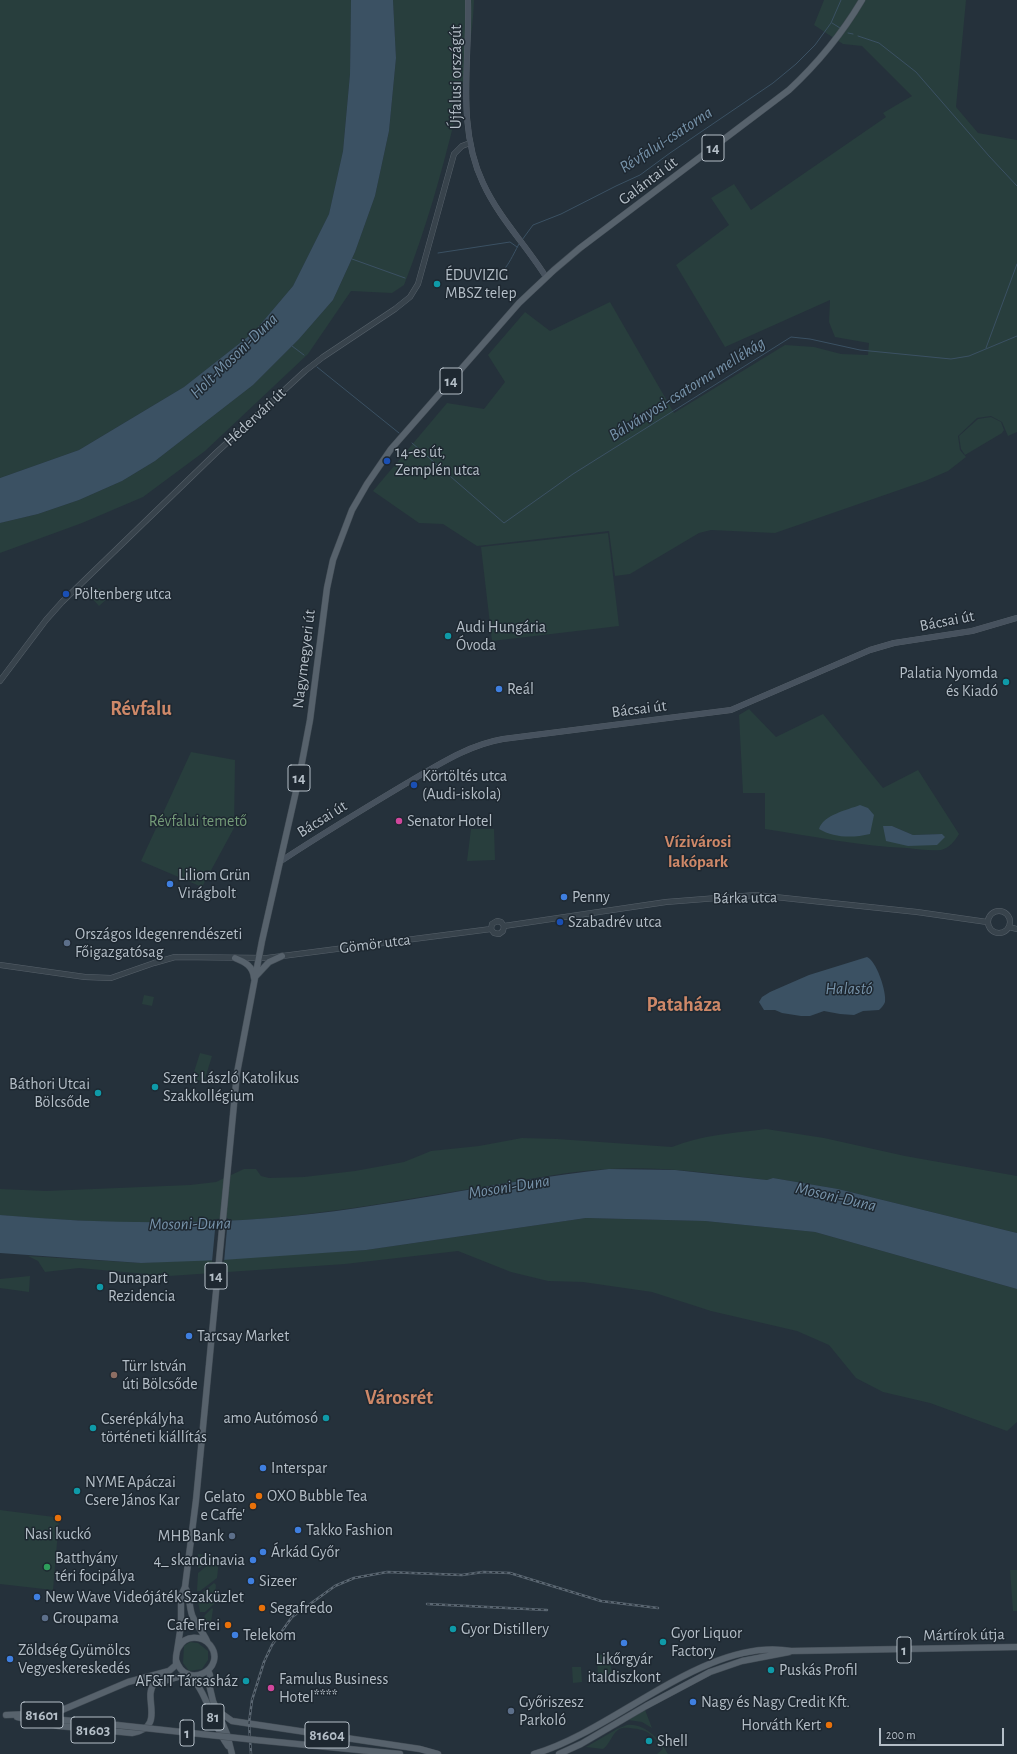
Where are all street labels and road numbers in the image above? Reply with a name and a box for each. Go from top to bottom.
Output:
street label: Újfalusi országút [446,25,466,129]
road number: 14 [702,135,724,161]
street label: Galántai út [615,153,681,209]
road number: 14 [440,368,462,394]
street label: Hédervári út [220,383,290,451]
street label: Bácsai út [918,606,976,636]
street label: Nagymegyeri út [288,609,320,709]
street label: Bácsai út [610,696,668,722]
road number: 14 [288,765,310,791]
street label: Bácsai út [293,796,351,842]
street label: Bárka utca [713,888,777,908]
street label: Gömör utca [338,930,412,958]
road number: 14 [205,1263,227,1289]
street label: Mártírok útja [923,1625,1005,1645]
road number: 1 [897,1637,911,1663]
road number: 81601 [21,1702,63,1728]
road number: 81 [202,1704,224,1730]
road number: 81603 [71,1717,115,1743]
road number: 1 [180,1720,194,1746]
road number: 81604 [305,1722,349,1748]

